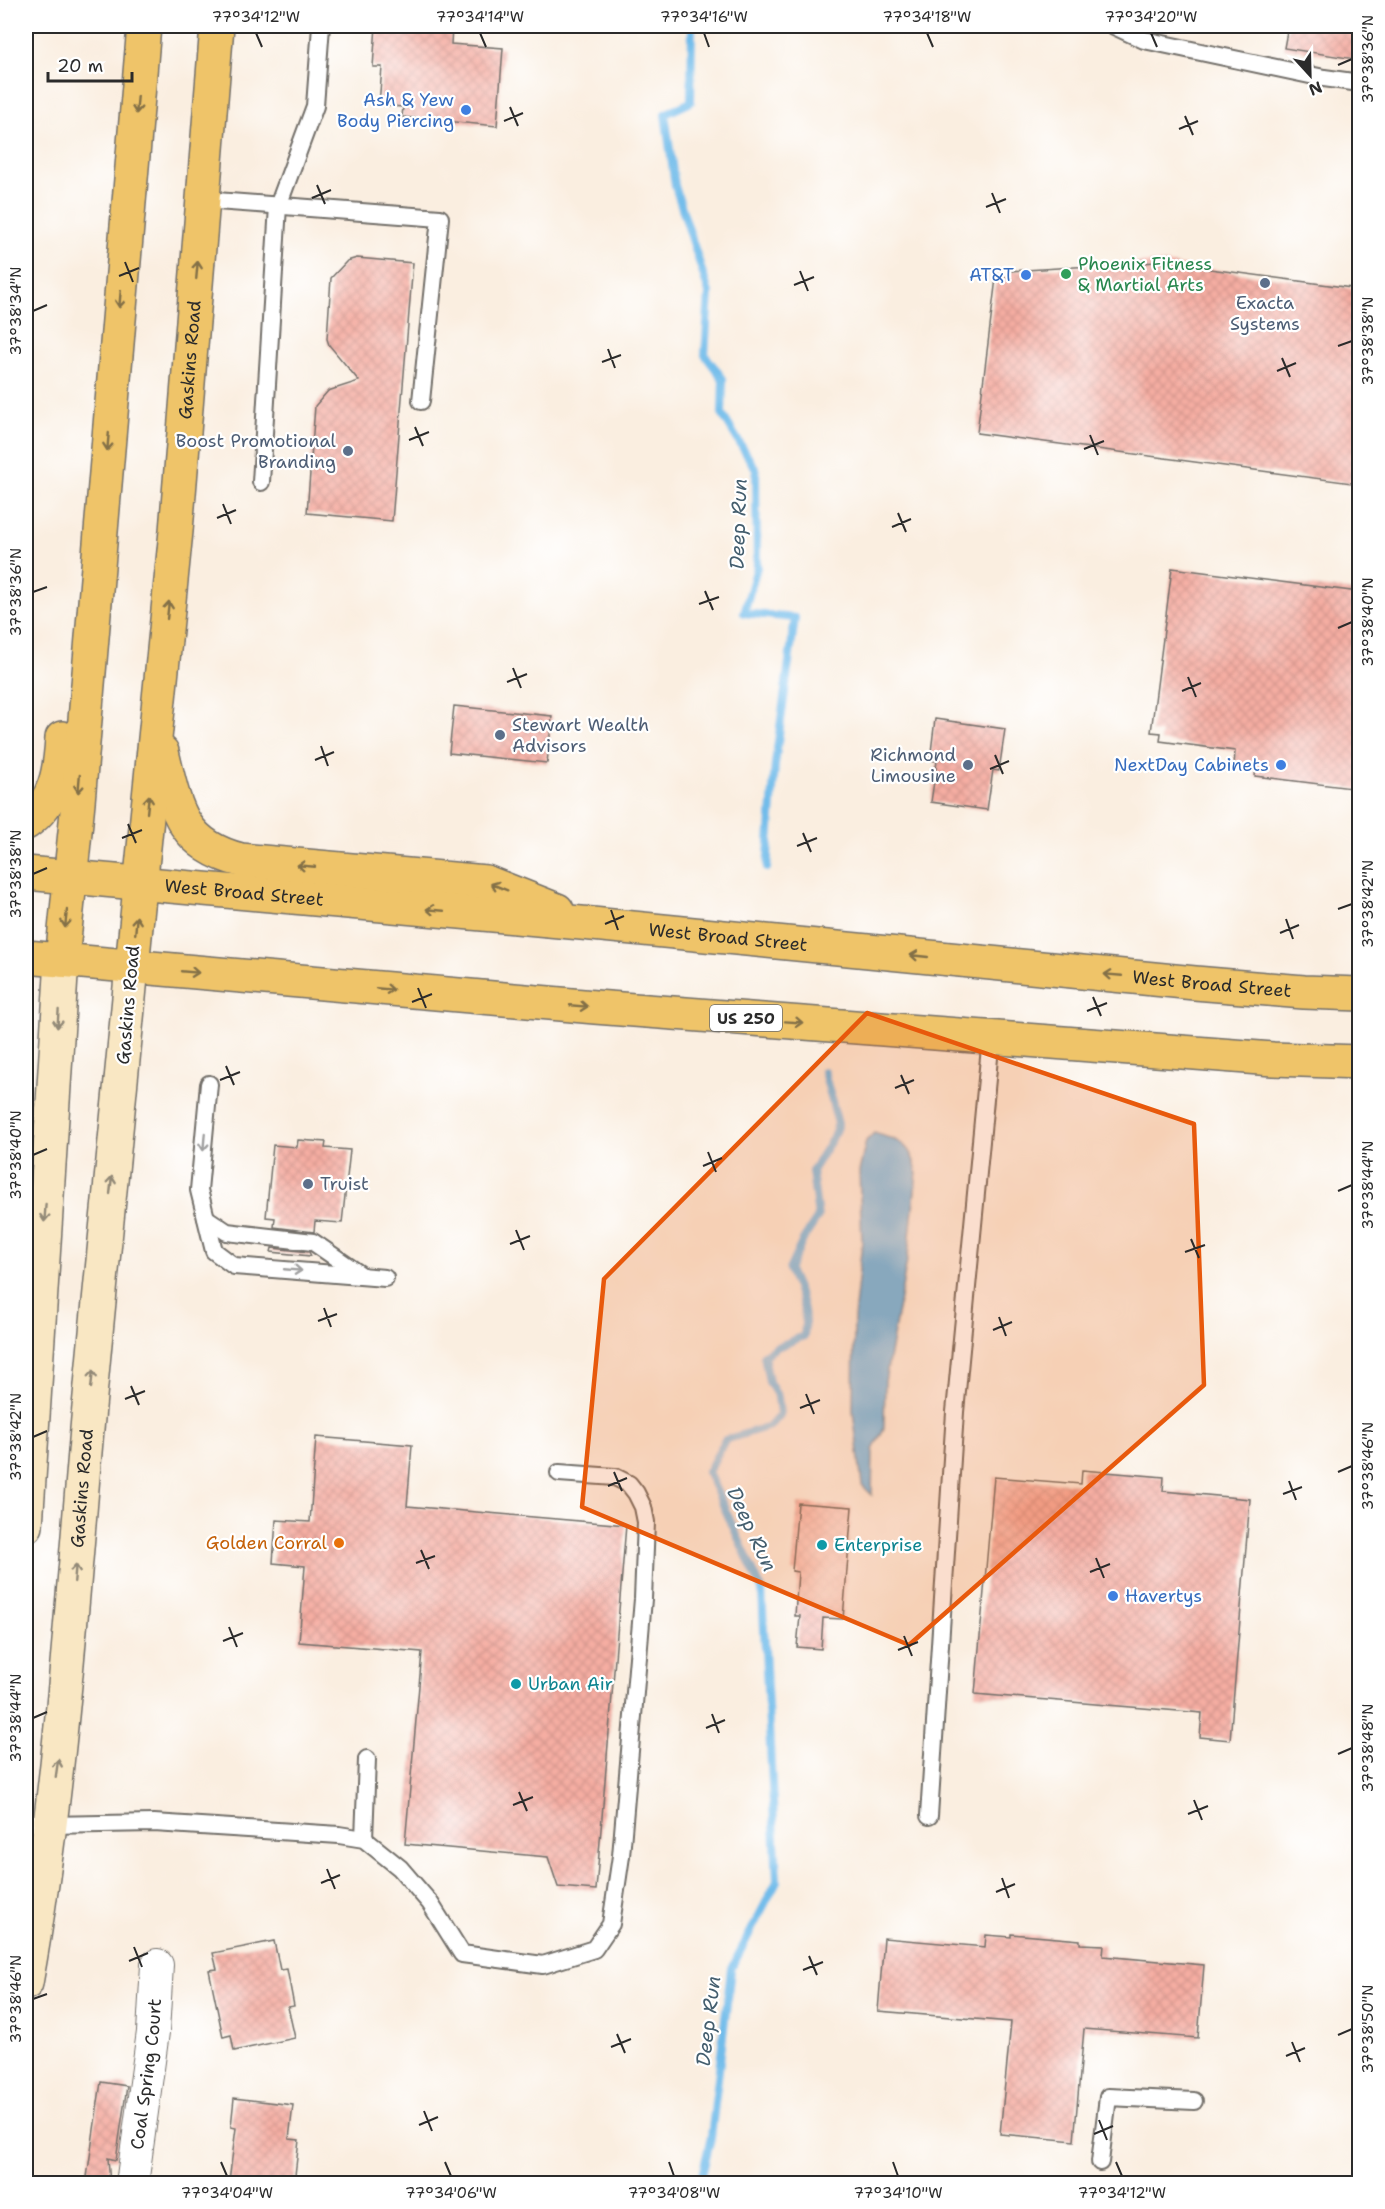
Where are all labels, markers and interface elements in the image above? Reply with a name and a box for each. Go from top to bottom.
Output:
text: 77°34'12"W [212,7,300,27]
text: 77°34'14"W [436,7,524,27]
text: 77°34'16"W [660,7,748,27]
text: 77°34'18"W [883,7,971,27]
text: 77°34'20"W [1105,7,1197,27]
text: 37°38'36"N [1358,15,1378,103]
scale bar [48,45,132,83]
north arrow [1280,45,1340,105]
text: 20 m [57,54,103,78]
text: N [1306,76,1325,101]
place label: Ash & Yew Body Piercing [337,88,454,133]
one-way arrow [131,94,142,114]
marker: Ash & Yew Body Piercing [459,103,473,117]
place label: Phoenix Fitness & Martial Arts [1078,252,1212,297]
one-way arrow [192,260,203,280]
place label: AT&T [969,263,1014,287]
text: 37°38'34"N [6,267,26,355]
marker: Phoenix Fitness & Martial Arts [1059,267,1073,281]
marker: AT&T [1019,268,1033,282]
marker: Exacta Systems [1258,276,1272,290]
one-way arrow [114,288,125,308]
place label: Exacta Systems [1230,291,1300,336]
text: 37°38'38"N [1358,296,1378,386]
street label: Gaskins Road [173,299,207,420]
place label: Boost Promotional Branding [176,429,337,474]
one-way arrow [102,432,113,452]
marker: Boost Promotional Branding [341,444,355,458]
water label: Deep Run [723,478,753,570]
text: 37°38'36"N [6,548,26,636]
text: 37°38'40"N [1358,577,1378,667]
one-way arrow [163,601,174,621]
place label: Stewart Wealth Advisors [512,713,649,758]
marker: Stewart Wealth Advisors [493,728,507,742]
place label: Richmond Limousine [870,743,956,788]
place label: NextDay Cabinets [1114,753,1269,777]
marker: Richmond Limousine [961,758,975,772]
marker: NextDay Cabinets [1274,758,1288,772]
one-way arrow [73,773,84,793]
one-way arrow [143,795,154,815]
text: 37°38'38"N [6,829,26,919]
one-way arrow [296,860,316,871]
text: 37°38'42"N [1358,860,1378,948]
street label: West Broad Street [164,874,325,912]
one-way arrow [490,881,509,892]
one-way arrow [426,904,446,915]
one-way arrow [60,908,71,928]
one-way arrow [131,915,142,935]
street label: West Broad Street [647,918,809,957]
street label: Gaskins Road [111,945,145,1065]
one-way arrow [909,950,929,961]
street label: West Broad Street [1131,965,1292,1003]
one-way arrow [180,967,200,978]
one-way arrow [1103,969,1123,980]
one-way arrow [374,984,394,995]
one-way arrow [568,1000,588,1011]
road number: US 250 [710,1005,782,1031]
one-way arrow [52,1008,63,1028]
one-way arrow [784,1017,804,1028]
text: 37°38'40"N [6,1110,26,1200]
one-way arrow [198,1132,209,1151]
text: 37°38'44"N [1358,1141,1378,1229]
place label: Truist [320,1172,369,1196]
one-way arrow [106,1176,117,1195]
marker: Truist [301,1177,315,1191]
one-way arrow [39,1203,50,1223]
one-way arrow [283,1265,302,1276]
one-way arrow [87,1370,98,1390]
text: 37°38'42"N [6,1393,26,1481]
text: 37°38'46"N [1358,1422,1378,1510]
street label: Gaskins Road [65,1428,99,1549]
water label: Deep Run [721,1482,783,1576]
place label: Golden Corral [206,1531,328,1555]
place label: Enterprise [834,1533,922,1557]
marker: Golden Corral [332,1536,346,1550]
marker: Enterprise [815,1538,829,1552]
one-way arrow [69,1564,80,1584]
place label: Havertys [1125,1584,1202,1608]
marker: Havertys [1106,1589,1120,1603]
place label: Urban Air [528,1672,613,1696]
text: 37°38'44"N [6,1674,26,1762]
marker: Urban Air [509,1677,523,1691]
text: 37°38'48"N [1358,1704,1378,1792]
one-way arrow [52,1758,63,1778]
text: 37°38'46"N [6,1955,26,2043]
water label: Deep Run [690,1974,726,2068]
text: 37°38'50"N [1358,1985,1378,2073]
street label: Coal Spring Court [125,1998,167,2151]
text: 77°34'04"W [181,2183,273,2203]
text: 77°34'06"W [405,2183,497,2203]
text: 77°34'08"W [628,2183,720,2203]
text: 77°34'10"W [853,2183,943,2203]
text: 77°34'12"W [1078,2183,1166,2203]

